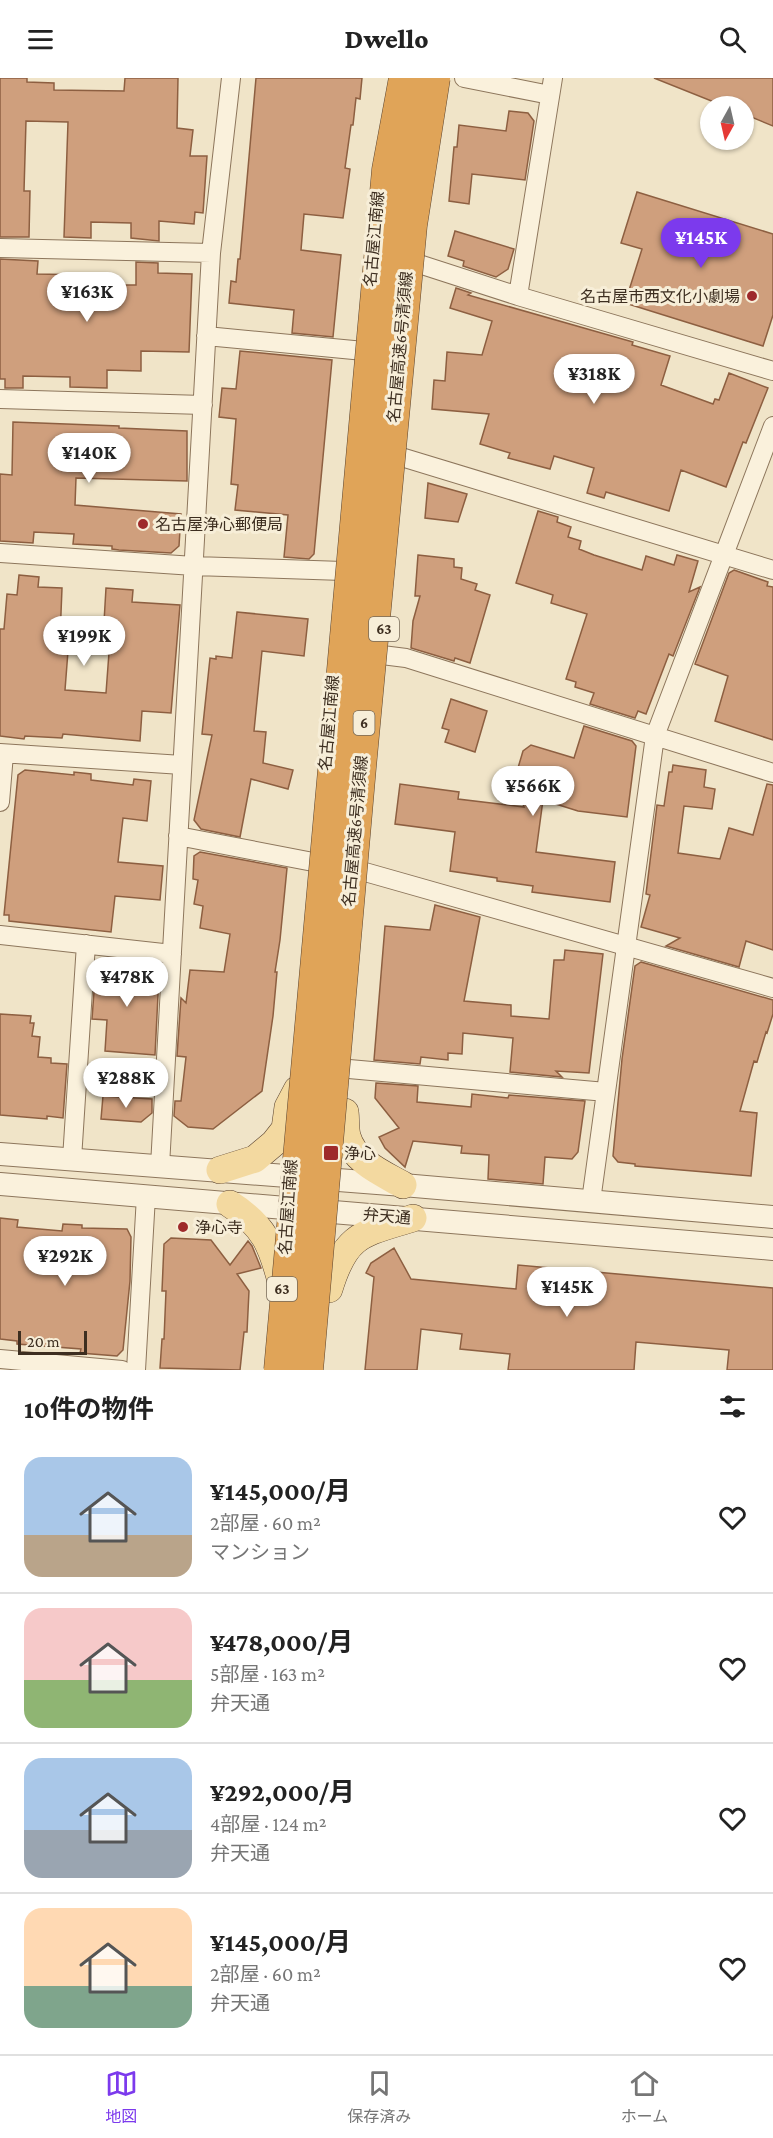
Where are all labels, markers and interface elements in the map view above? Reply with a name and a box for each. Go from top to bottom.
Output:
icon: menu [24,23,57,56]
icon: search [716,23,749,56]
text: Dwello [345,24,428,54]
north arrow [700,96,754,150]
map controls [700,96,754,150]
street label: 名古屋江南線 [361,190,387,288]
pin: ¥145K [659,218,743,269]
text: ¥145K [675,226,727,248]
street label: 名古屋高速6号清須線 [385,270,415,424]
pin: ¥163K [45,272,129,323]
text: ¥163K [61,280,113,302]
place label: 名古屋市西文化小劇場 [580,288,740,305]
marker: 名古屋市西文化小劇場 [745,289,759,303]
pin: ¥318K [552,354,636,405]
text: ¥318K [568,362,620,384]
pin: ¥140K [47,433,131,484]
text: ¥140K [62,441,116,463]
place label: 名古屋浄心郵便局 [155,516,283,533]
marker: 名古屋浄心郵便局 [136,517,150,531]
pin: ¥199K [42,616,126,667]
road number: 63 [369,617,399,641]
text: ¥199K [57,624,111,646]
street label: 名古屋江南線 [316,674,342,772]
road number: 6 [354,711,374,735]
street label: 名古屋高速6号清須線 [340,754,370,908]
pin: ¥566K [491,766,575,817]
text: ¥566K [505,774,561,796]
pin: ¥478K [85,957,169,1008]
text: ¥478K [100,965,154,987]
pin: ¥288K [84,1058,168,1109]
text: ¥288K [97,1066,155,1088]
marker: 浄心 [322,1144,340,1162]
place label: 浄心 [344,1145,376,1162]
street label: 名古屋江南線 [276,1159,300,1255]
street label: 弁天通 [362,1205,412,1227]
place label: 浄心寺 [195,1219,243,1236]
marker: 浄心寺 [176,1220,190,1234]
pin: ¥292K [23,1236,107,1287]
text: ¥292K [38,1244,92,1266]
pin: ¥145K [525,1267,609,1318]
text: ¥145K [541,1275,593,1297]
road number: 63 [267,1277,297,1301]
scale bar [18,1328,87,1356]
text: 20 m [27,1333,60,1350]
icon: filters [716,1390,749,1423]
text: 10件の物件 [24,1395,154,1424]
text: ¥145,000/月 [210,1477,351,1506]
icon: home [72,1481,144,1553]
icon: heart [716,1501,749,1534]
text: 2部屋 · 60 m² [210,1512,321,1534]
text: マンション [210,1541,310,1563]
text: ¥478,000/月 [210,1628,353,1657]
icon: home [72,1632,144,1704]
icon: heart [716,1652,749,1685]
text: 5部屋 · 163 m² [210,1663,325,1685]
text: 弁天通 [210,1692,270,1714]
text: ¥292,000/月 [210,1778,355,1807]
icon: home [72,1782,144,1854]
icon: heart [716,1802,749,1835]
text: 4部屋 · 124 m² [210,1813,327,1835]
text: 弁天通 [210,1842,270,1864]
text: ¥145,000/月 [210,1928,351,1957]
icon: home [72,1932,144,2004]
icon: heart [716,1952,749,1985]
text: 2部屋 · 60 m² [210,1963,321,1985]
text: 弁天通 [210,1992,270,2014]
tab: 地図 [105,2067,138,2127]
tab: 保存済み [347,2067,411,2127]
tab: ホーム [621,2067,668,2127]

